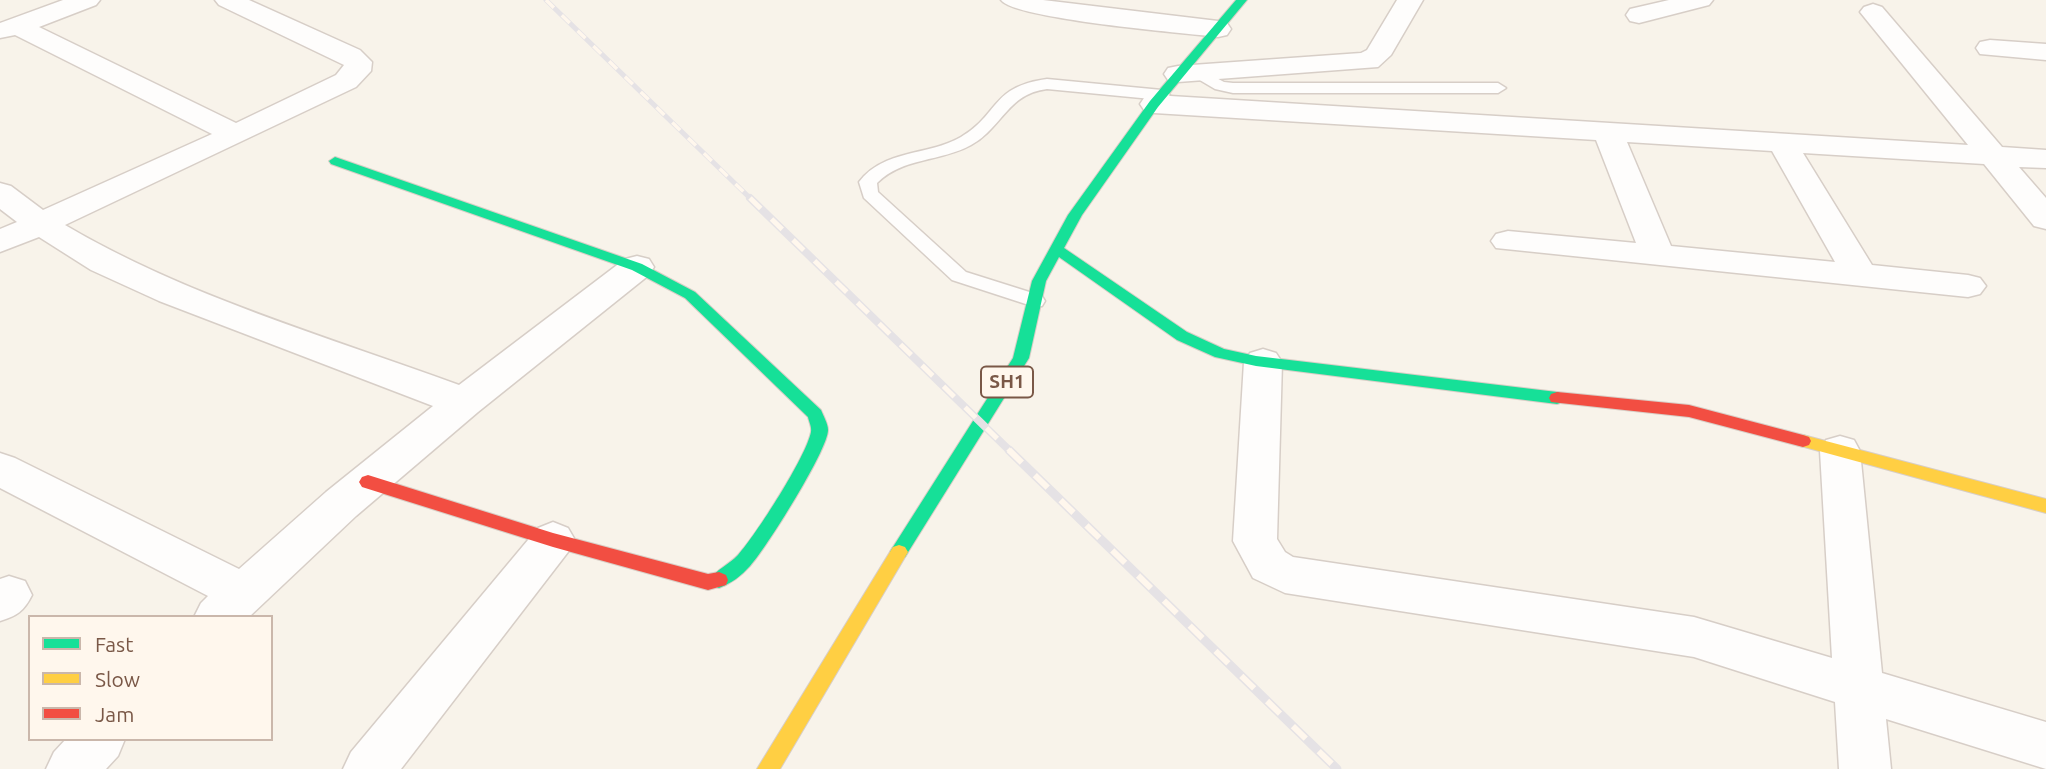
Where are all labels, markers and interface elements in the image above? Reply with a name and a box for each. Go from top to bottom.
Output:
road number: SH1 [981,366,1033,398]
legend [28,615,273,741]
text: Fast [95,632,133,656]
text: Slow [95,667,140,691]
text: Jam [95,702,134,726]

